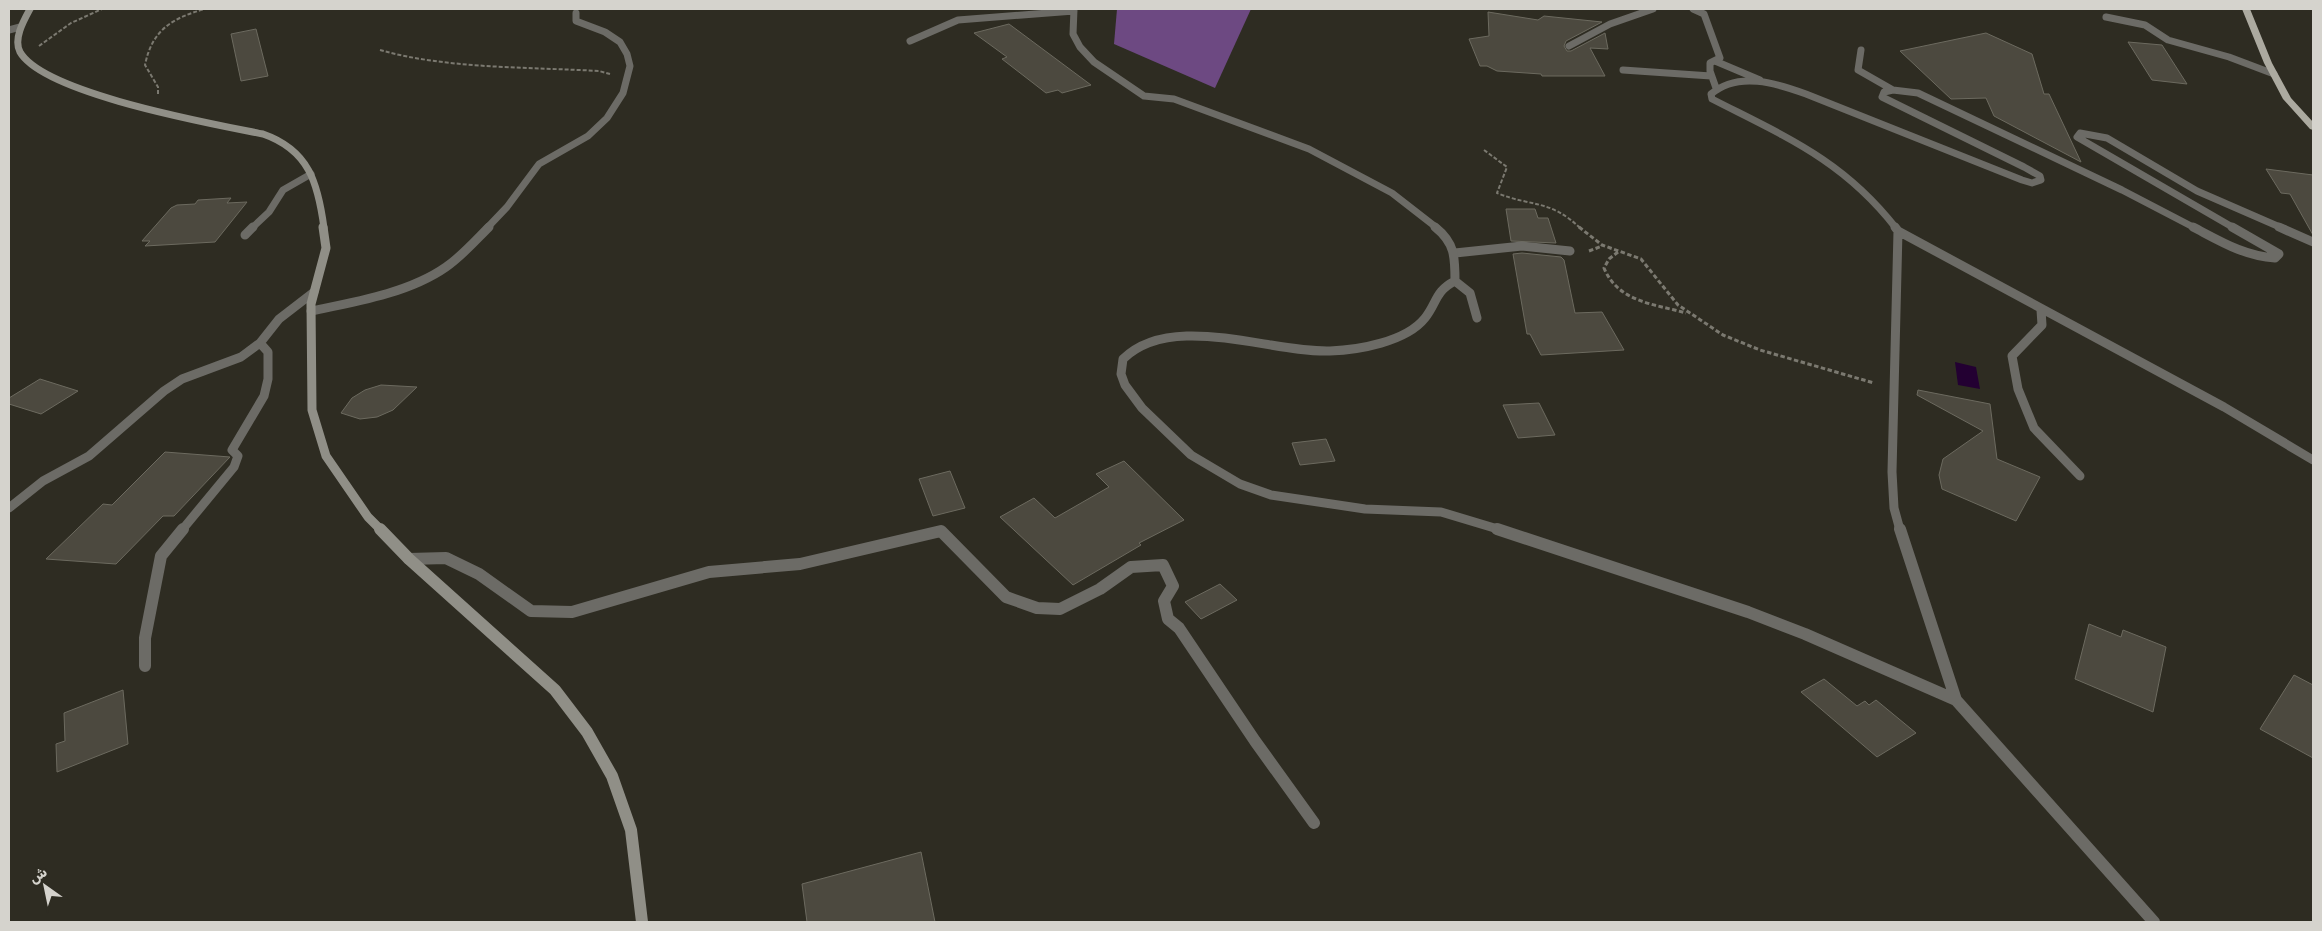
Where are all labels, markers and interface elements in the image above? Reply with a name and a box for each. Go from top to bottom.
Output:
north arrow [20,861,70,911]
text: ش [26,863,50,887]

